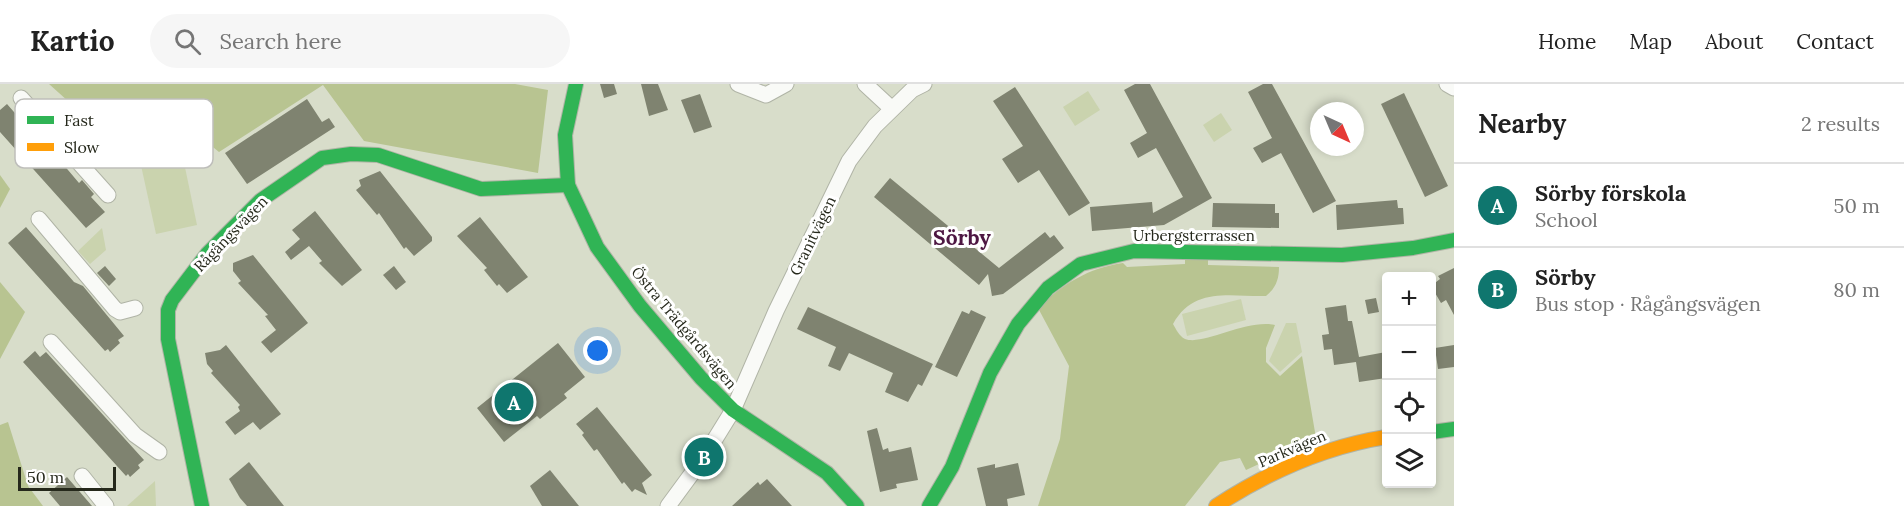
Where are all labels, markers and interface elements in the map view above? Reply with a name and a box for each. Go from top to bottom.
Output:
search box [150,14,570,68]
text: Kartio [30,23,114,59]
icon: search [171,25,204,58]
text: Search here [219,27,342,55]
text: Home [1538,28,1596,55]
text: Map [1629,28,1672,55]
text: About [1705,28,1763,55]
text: Contact [1796,28,1874,55]
legend [15,99,213,168]
north arrow [1310,102,1364,156]
text: Nearby [1478,107,1566,140]
text: Fast [64,110,95,130]
text: 2 results [1801,111,1880,136]
text: Slow [64,137,100,157]
text: Sörby förskola [1535,179,1686,207]
street label: Rågångsvägen [190,192,272,276]
street label: Granitvägen [785,193,840,279]
text: A [1491,193,1504,218]
text: 50 m [1834,193,1880,218]
text: School [1535,207,1598,232]
district label: Sörby [933,224,991,251]
street label: Urbergsterrassen [1133,226,1255,245]
street label: Östra Trädgårdsvägen [628,263,741,393]
text: Sörby [1535,263,1596,291]
map controls [1382,272,1436,488]
button: + [1382,272,1436,326]
text: B [1491,277,1504,302]
text: 80 m [1833,277,1880,302]
text: Bus stop · Rågångsvägen [1535,291,1761,316]
button: − [1382,326,1436,380]
your location [583,336,612,365]
pin: A [494,380,534,424]
button: locate [1382,380,1436,434]
street label: Parkvägen [1255,426,1329,471]
pin: B [684,434,724,479]
button: layers [1382,434,1436,488]
scale bar [18,464,116,492]
text: 50 m [27,467,64,487]

